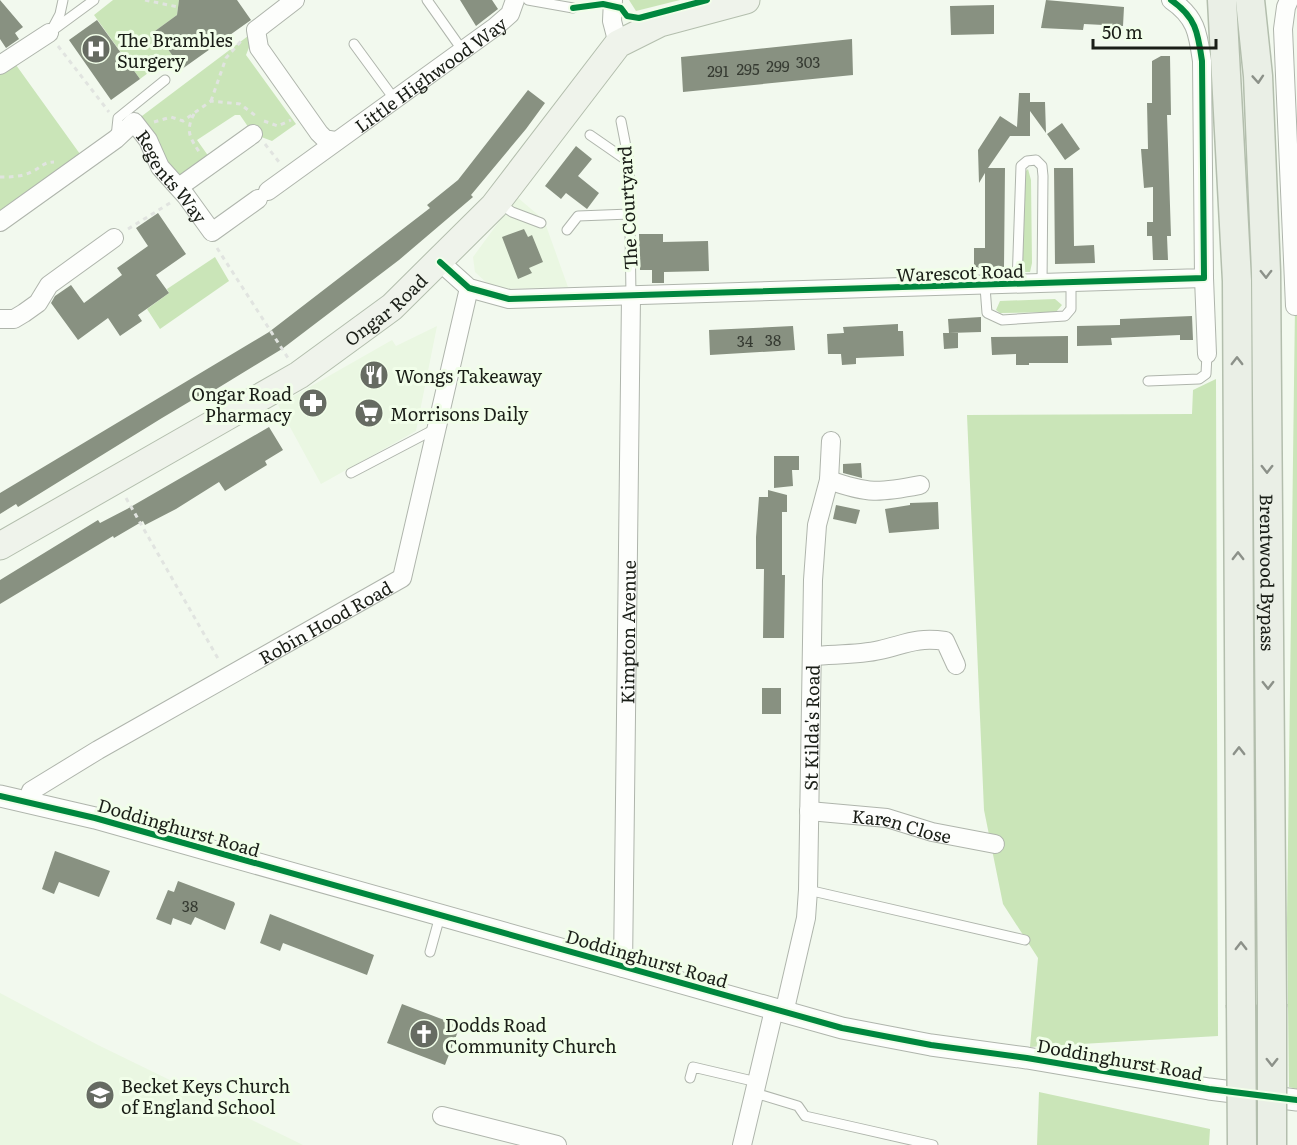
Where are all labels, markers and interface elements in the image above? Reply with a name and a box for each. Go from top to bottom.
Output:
street label: Little Highwood Way [348,9,513,138]
scale bar [1093,12,1216,50]
text: 50 m [1102,18,1143,45]
place label: The Brambles Surgery [117,26,233,74]
hospital icon: The Brambles Surgery [80,33,112,65]
house number: 303 [796,50,820,73]
house number: 299 [766,54,790,77]
house number: 295 [736,57,760,80]
house number: 291 [707,59,729,82]
one-way arrow [1252,75,1265,84]
street label: Regents Way [131,123,215,229]
street label: The Courtyard [610,145,644,271]
street label: Warescot Road [895,256,1025,288]
street label: Ongar Road [338,267,433,352]
one-way arrow [1260,269,1272,278]
house number: 38 [765,328,781,351]
house number: 34 [737,329,753,352]
one-way arrow [1231,357,1243,366]
restaurant icon: Wongs Takeaway [358,359,390,391]
place label: Wongs Takeaway [395,362,543,389]
place label: Ongar Road Pharmacy [191,380,293,428]
pharmacy icon: Ongar Road Pharmacy [297,387,329,419]
supermarket icon: Morrisons Daily [353,397,385,429]
place label: Morrisons Daily [390,400,529,427]
one-way arrow [1261,464,1273,473]
street label: Brentwood Bypass [1254,494,1283,651]
one-way arrow [1232,552,1244,561]
street label: Kimpton Avenue [613,560,641,704]
street label: Robin Hood Road [253,573,397,670]
street label: St Kilda's Road [796,664,825,791]
one-way arrow [1262,680,1274,689]
one-way arrow [1233,747,1245,756]
street label: Doddinghurst Road [95,791,263,863]
street label: Karen Close [851,801,954,849]
house number: 38 [182,894,198,917]
street label: Doddinghurst Road [563,922,731,994]
one-way arrow [1234,942,1247,951]
place label: Dodds Road Community Church [445,1011,617,1059]
church icon: Dodds Road Community Church [408,1018,440,1050]
street label: Doddinghurst Road [1035,1031,1205,1087]
one-way arrow [1266,1058,1278,1067]
place label: Becket Keys Church of England School [121,1072,290,1120]
school or university icon: Becket Keys Church of England School [84,1079,116,1111]

